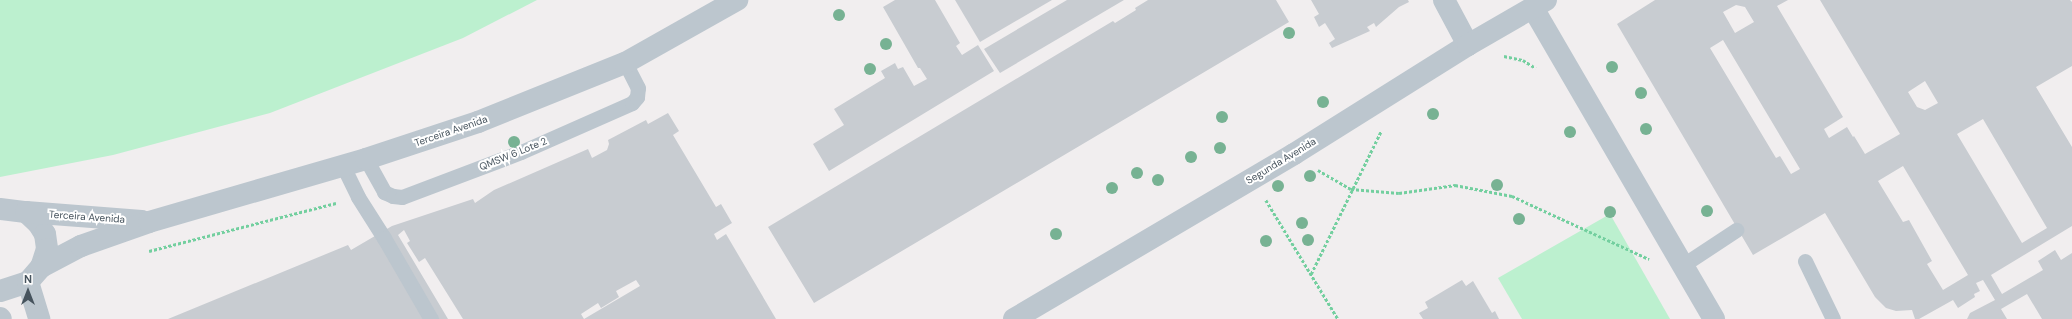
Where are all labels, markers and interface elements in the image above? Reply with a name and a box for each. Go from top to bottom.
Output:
street label: Terceira Avenida [413,113,489,149]
street label: QMSW 6 Lote 2 [477,135,549,173]
street label: Segunda Avenida [1244,135,1318,187]
street label: Terceira Avenida [49,208,125,226]
north arrow [8,271,48,311]
text: N [24,272,32,286]

